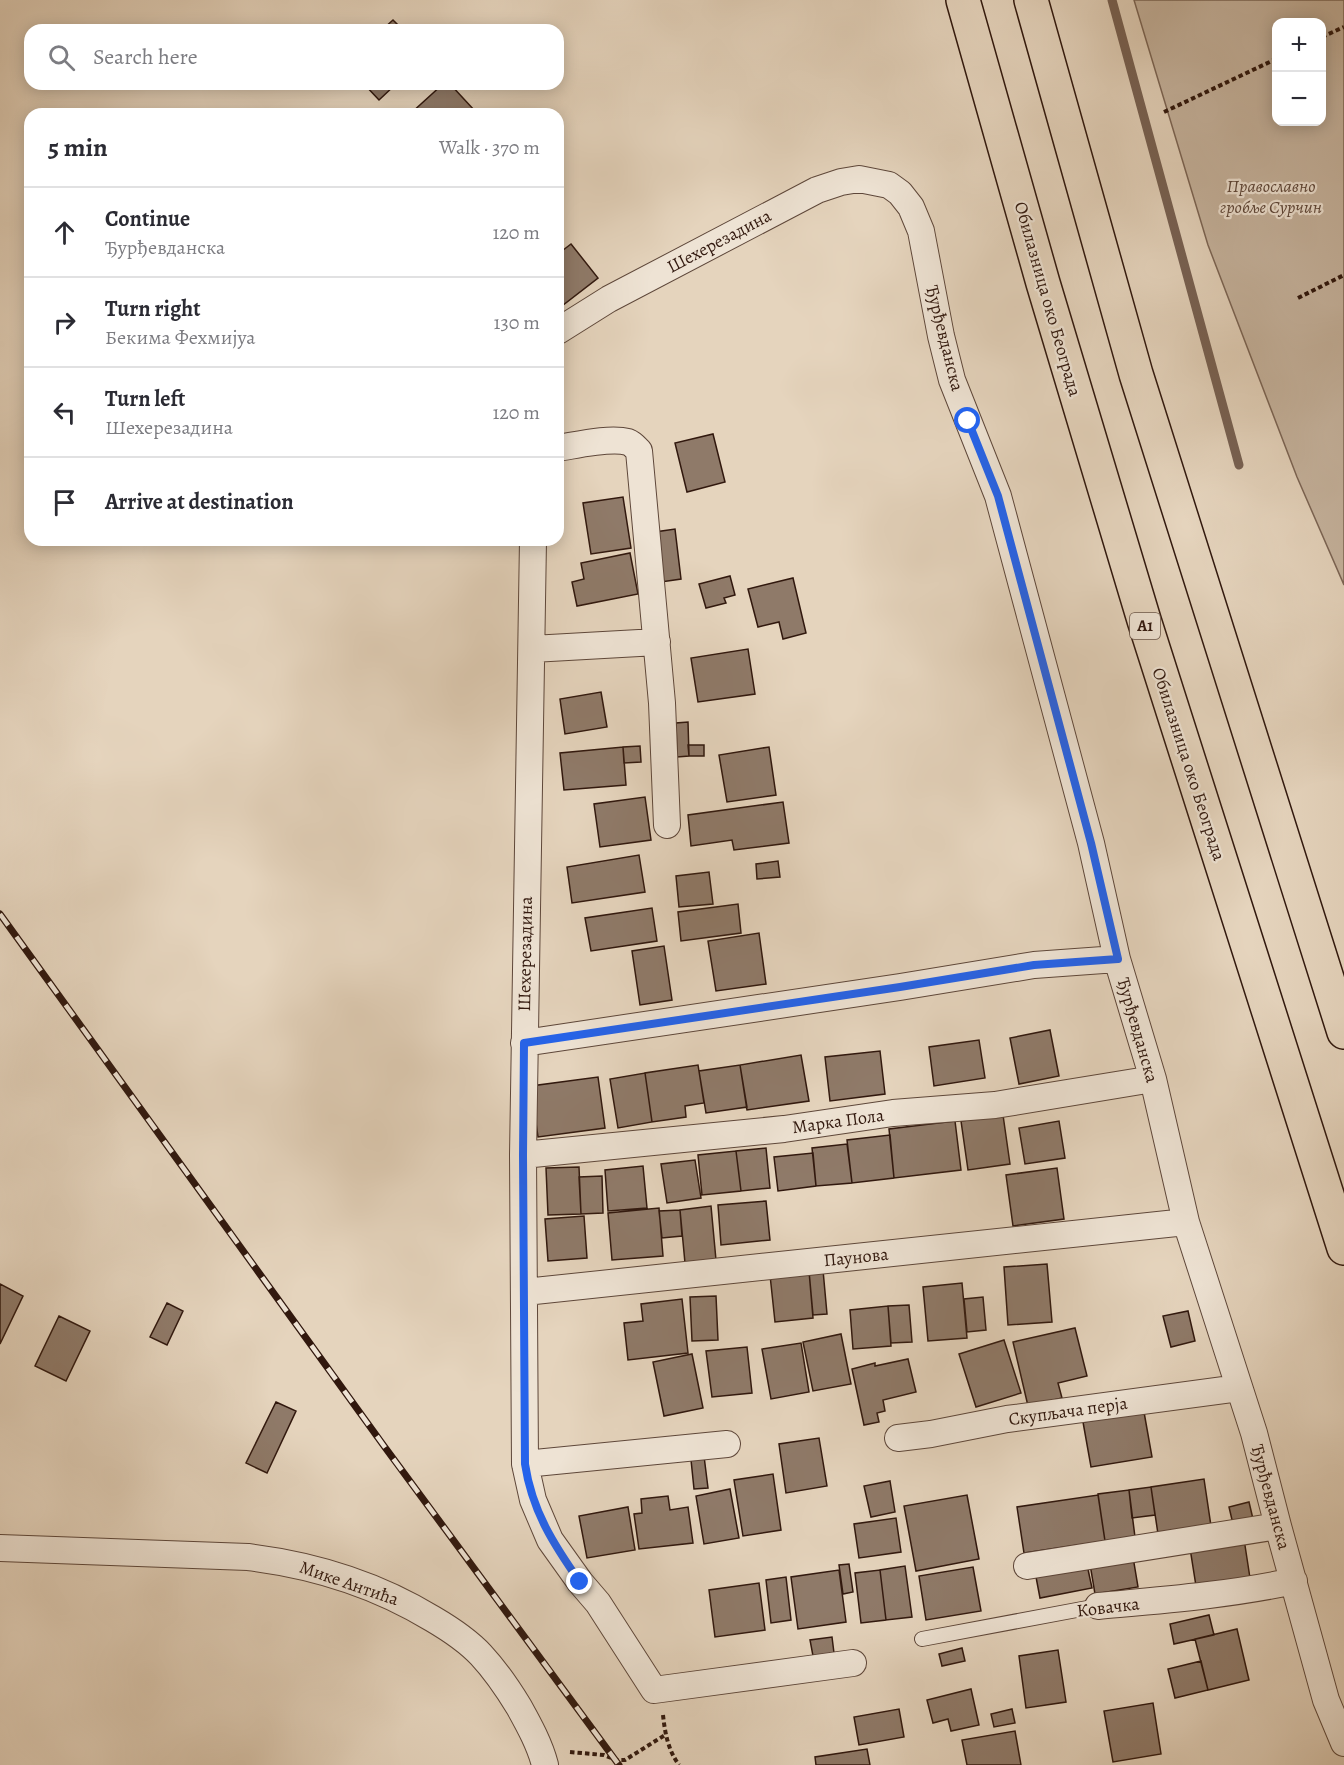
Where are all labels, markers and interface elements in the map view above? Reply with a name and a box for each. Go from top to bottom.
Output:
map controls [1272,18,1326,126]
button: + [1272,18,1326,72]
search box [24,24,564,90]
icon: search [45,41,78,74]
text: Search here [93,42,198,72]
button: − [1272,72,1326,126]
text: 5 min [48,130,108,165]
text: Walk · 370 m [439,134,540,161]
park label: Православно гробље Сурчин [1220,174,1322,219]
street label: Обилазница око Београда [1009,199,1088,400]
street label: Шехерезадина [663,203,776,279]
text: Continue [105,204,190,234]
icon: ahead [48,216,81,249]
text: 120 m [492,219,540,246]
text: Ђурђевданска [105,234,225,261]
street label: Ђурђевданска [920,283,970,394]
text: Turn right [105,294,201,324]
icon: right [48,306,81,339]
text: 130 m [494,309,540,336]
text: Бекима Фехмијуа [105,324,255,351]
text: Turn left [105,384,185,414]
icon: left [48,396,81,429]
text: 120 m [492,399,540,426]
route start [954,407,980,433]
text: Шехерезадина [105,414,233,441]
icon: arrive [48,486,81,519]
text: Arrive at destination [105,487,294,517]
road number: A1 [1130,613,1160,639]
street label: Обилазница око Београда [1146,664,1232,864]
street label: Шехерезадина [512,895,538,1012]
street label: Ђурђевданска [1112,975,1165,1086]
street label: Марка Пола [791,1103,886,1139]
street label: Паунова [822,1242,890,1272]
street label: Скупљача перја [1007,1391,1130,1431]
street label: Ђурђевданска [1245,1442,1297,1553]
street label: Мике Антића [296,1555,402,1611]
route end [566,1568,592,1594]
street label: Ковачка [1075,1591,1141,1623]

